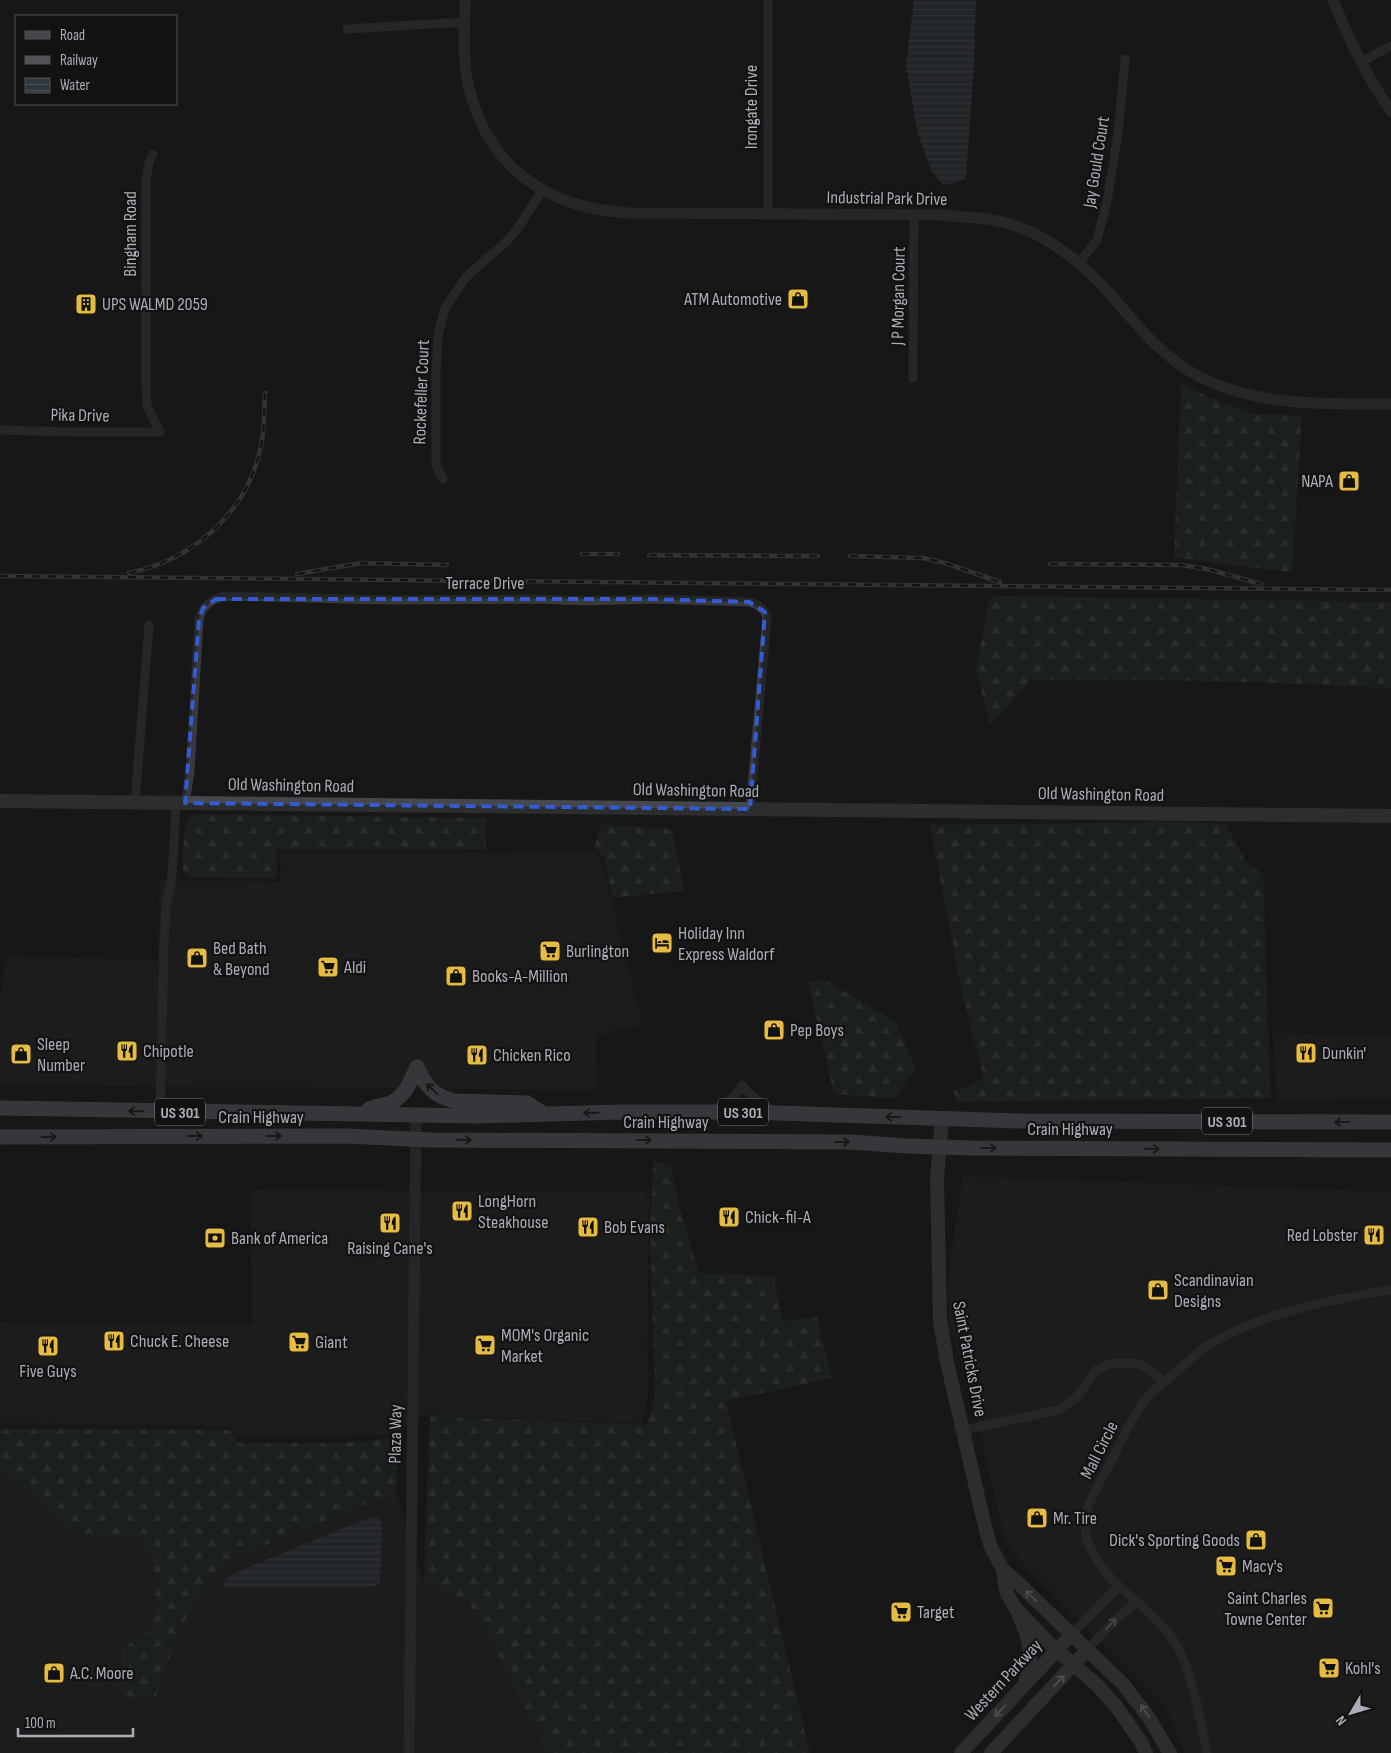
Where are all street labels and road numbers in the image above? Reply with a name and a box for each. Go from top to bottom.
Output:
street label: Irongate Drive [741,65,762,149]
street label: Jay Gould Court [1079,114,1114,210]
street label: Industrial Park Drive [827,187,947,210]
street label: Bingham Road [120,191,141,277]
street label: J P Morgan Court [887,246,910,347]
street label: Rockefeller Court [409,339,434,445]
street label: Pika Drive [50,404,110,427]
street label: Terrace Drive [446,573,524,594]
street label: Old Washington Road [228,774,354,797]
street label: Old Washington Road [633,779,759,802]
street label: Old Washington Road [1038,783,1164,806]
road number: US 301 [155,1098,205,1126]
road number: US 301 [718,1098,768,1126]
street label: Crain Highway [218,1107,304,1128]
road number: US 301 [1202,1108,1252,1134]
street label: Crain Highway [623,1112,709,1133]
street label: Crain Highway [1027,1119,1113,1140]
street label: Saint Patricks Drive [948,1300,991,1419]
street label: Plaza Way [384,1404,407,1464]
street label: Mall Circle [1076,1418,1123,1483]
street label: Western Parkway [960,1635,1046,1725]

